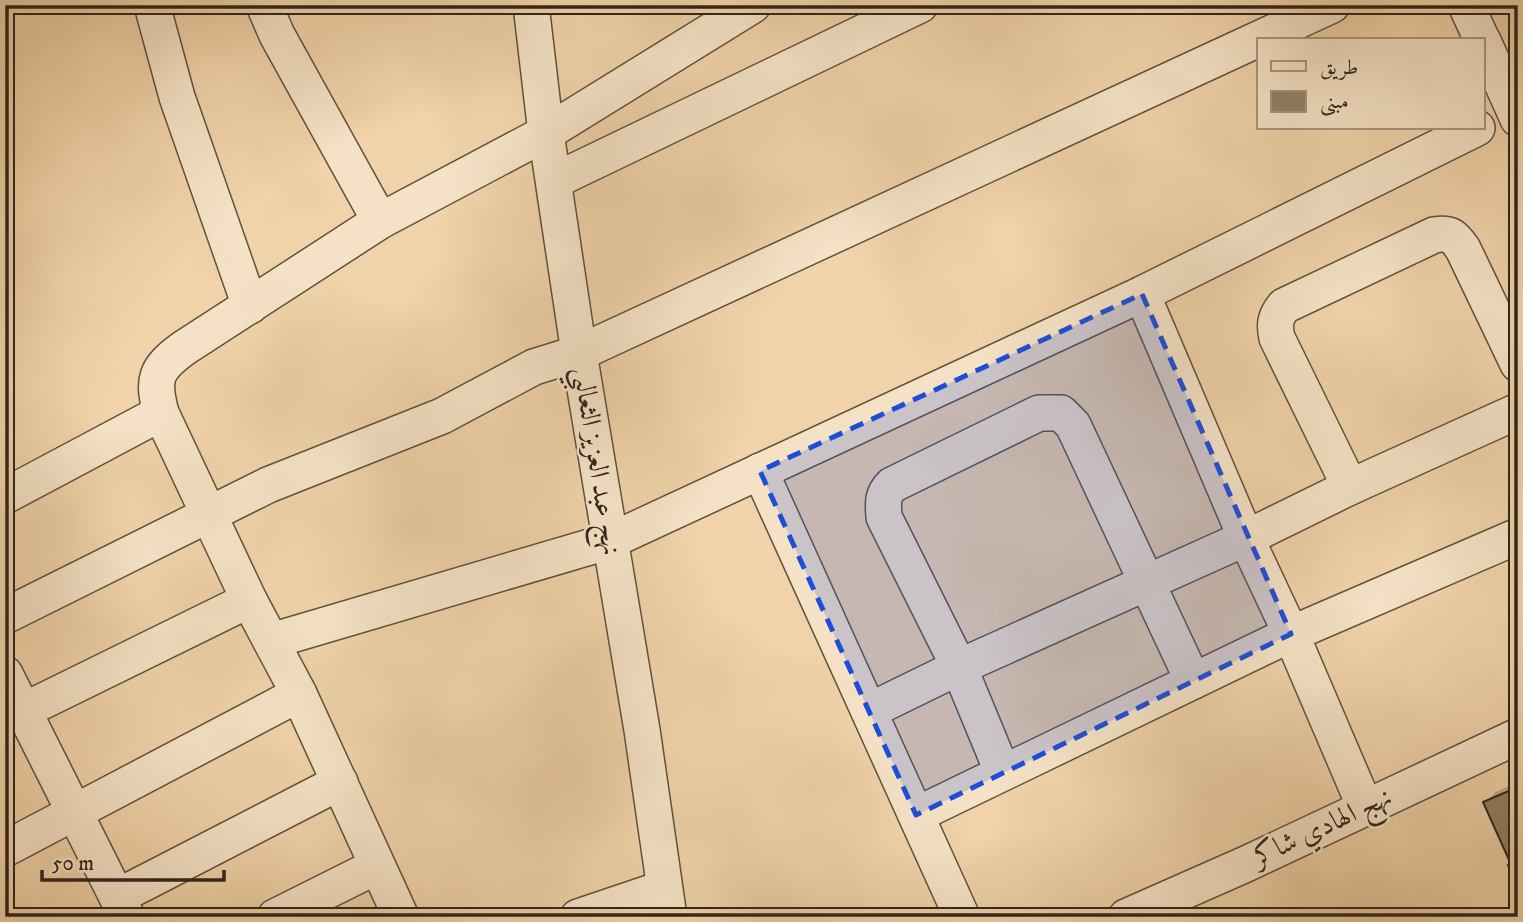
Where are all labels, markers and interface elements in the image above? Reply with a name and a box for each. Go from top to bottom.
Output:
legend [1257,38,1484,130]
text: طريق [1320,55,1358,81]
text: مبنى [1320,89,1349,116]
street label: نهج عبد العزيز الثعالبي [557,364,629,559]
street label: نهج الهادي شاكر [1244,779,1400,881]
scale bar [42,838,224,882]
text: 50 m [52,851,94,877]

